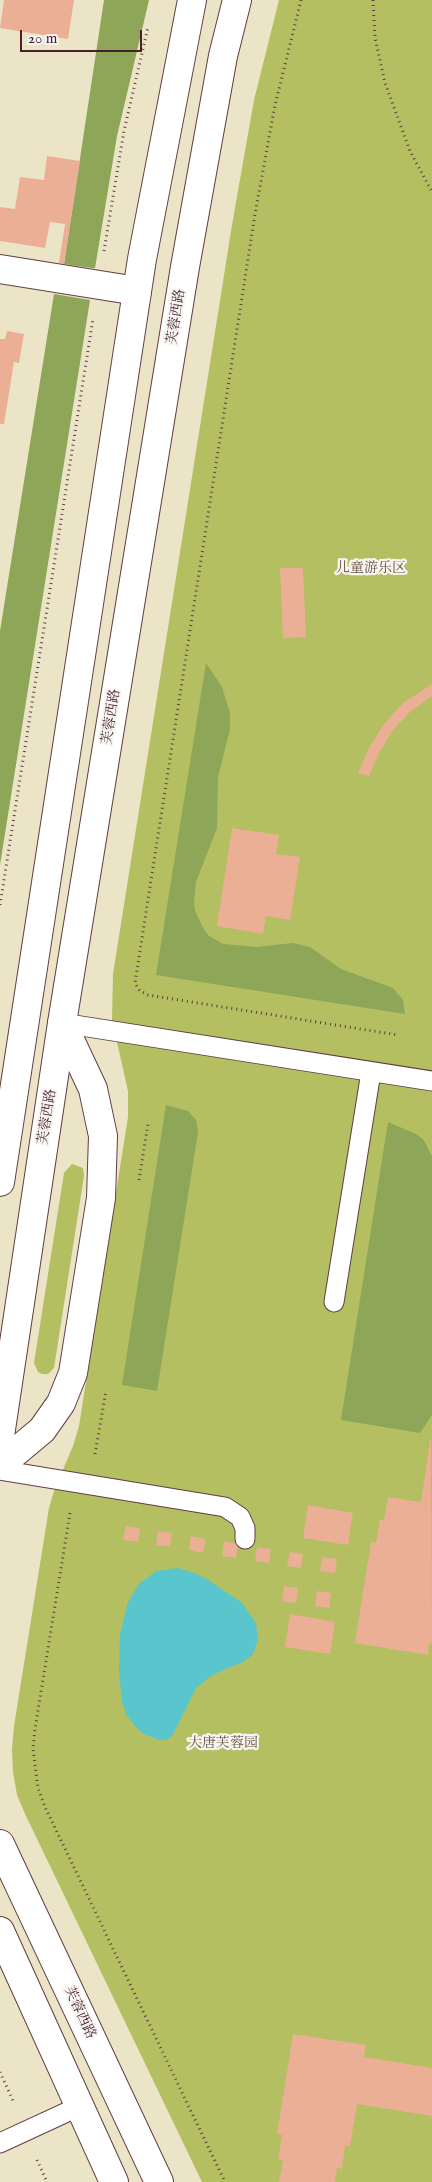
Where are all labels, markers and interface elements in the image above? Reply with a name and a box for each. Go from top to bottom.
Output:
scale bar [22,20,145,52]
text: 20 m [28,29,57,48]
street label: 芙蓉西路 [164,288,190,346]
park label: 儿童游乐区 [336,561,406,577]
street label: 芙蓉西路 [99,688,125,746]
street label: 芙蓉西路 [35,1088,61,1146]
park label: 大唐芙蓉园 [188,1736,258,1752]
street label: 芙蓉西路 [60,1984,98,2042]

